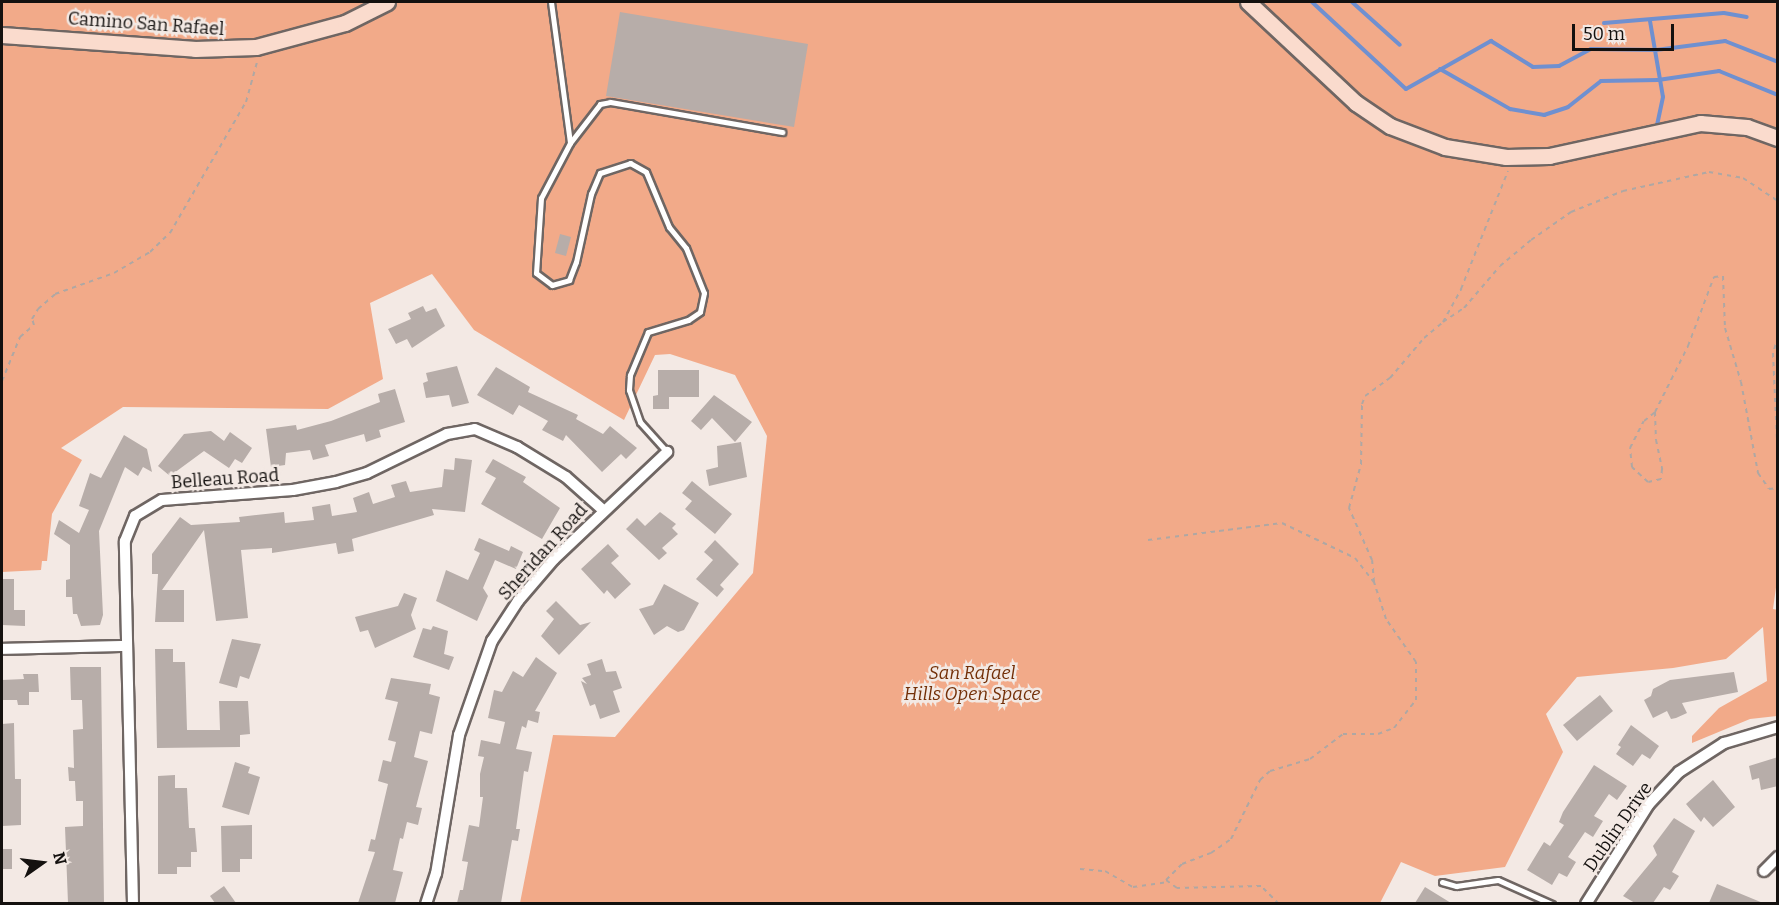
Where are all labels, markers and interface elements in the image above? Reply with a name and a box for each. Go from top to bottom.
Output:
street label: Camino San Rafael [67,8,225,40]
scale bar [1575,12,1677,50]
text: 50 m [1583,23,1625,45]
street label: Belleau Road [170,464,280,494]
street label: Sheridan Road [494,499,592,605]
park label: San Rafael Hills Open Space [904,663,1040,706]
street label: Dublin Drive [1579,778,1657,876]
north arrow [12,833,72,893]
text: N [49,850,71,867]

